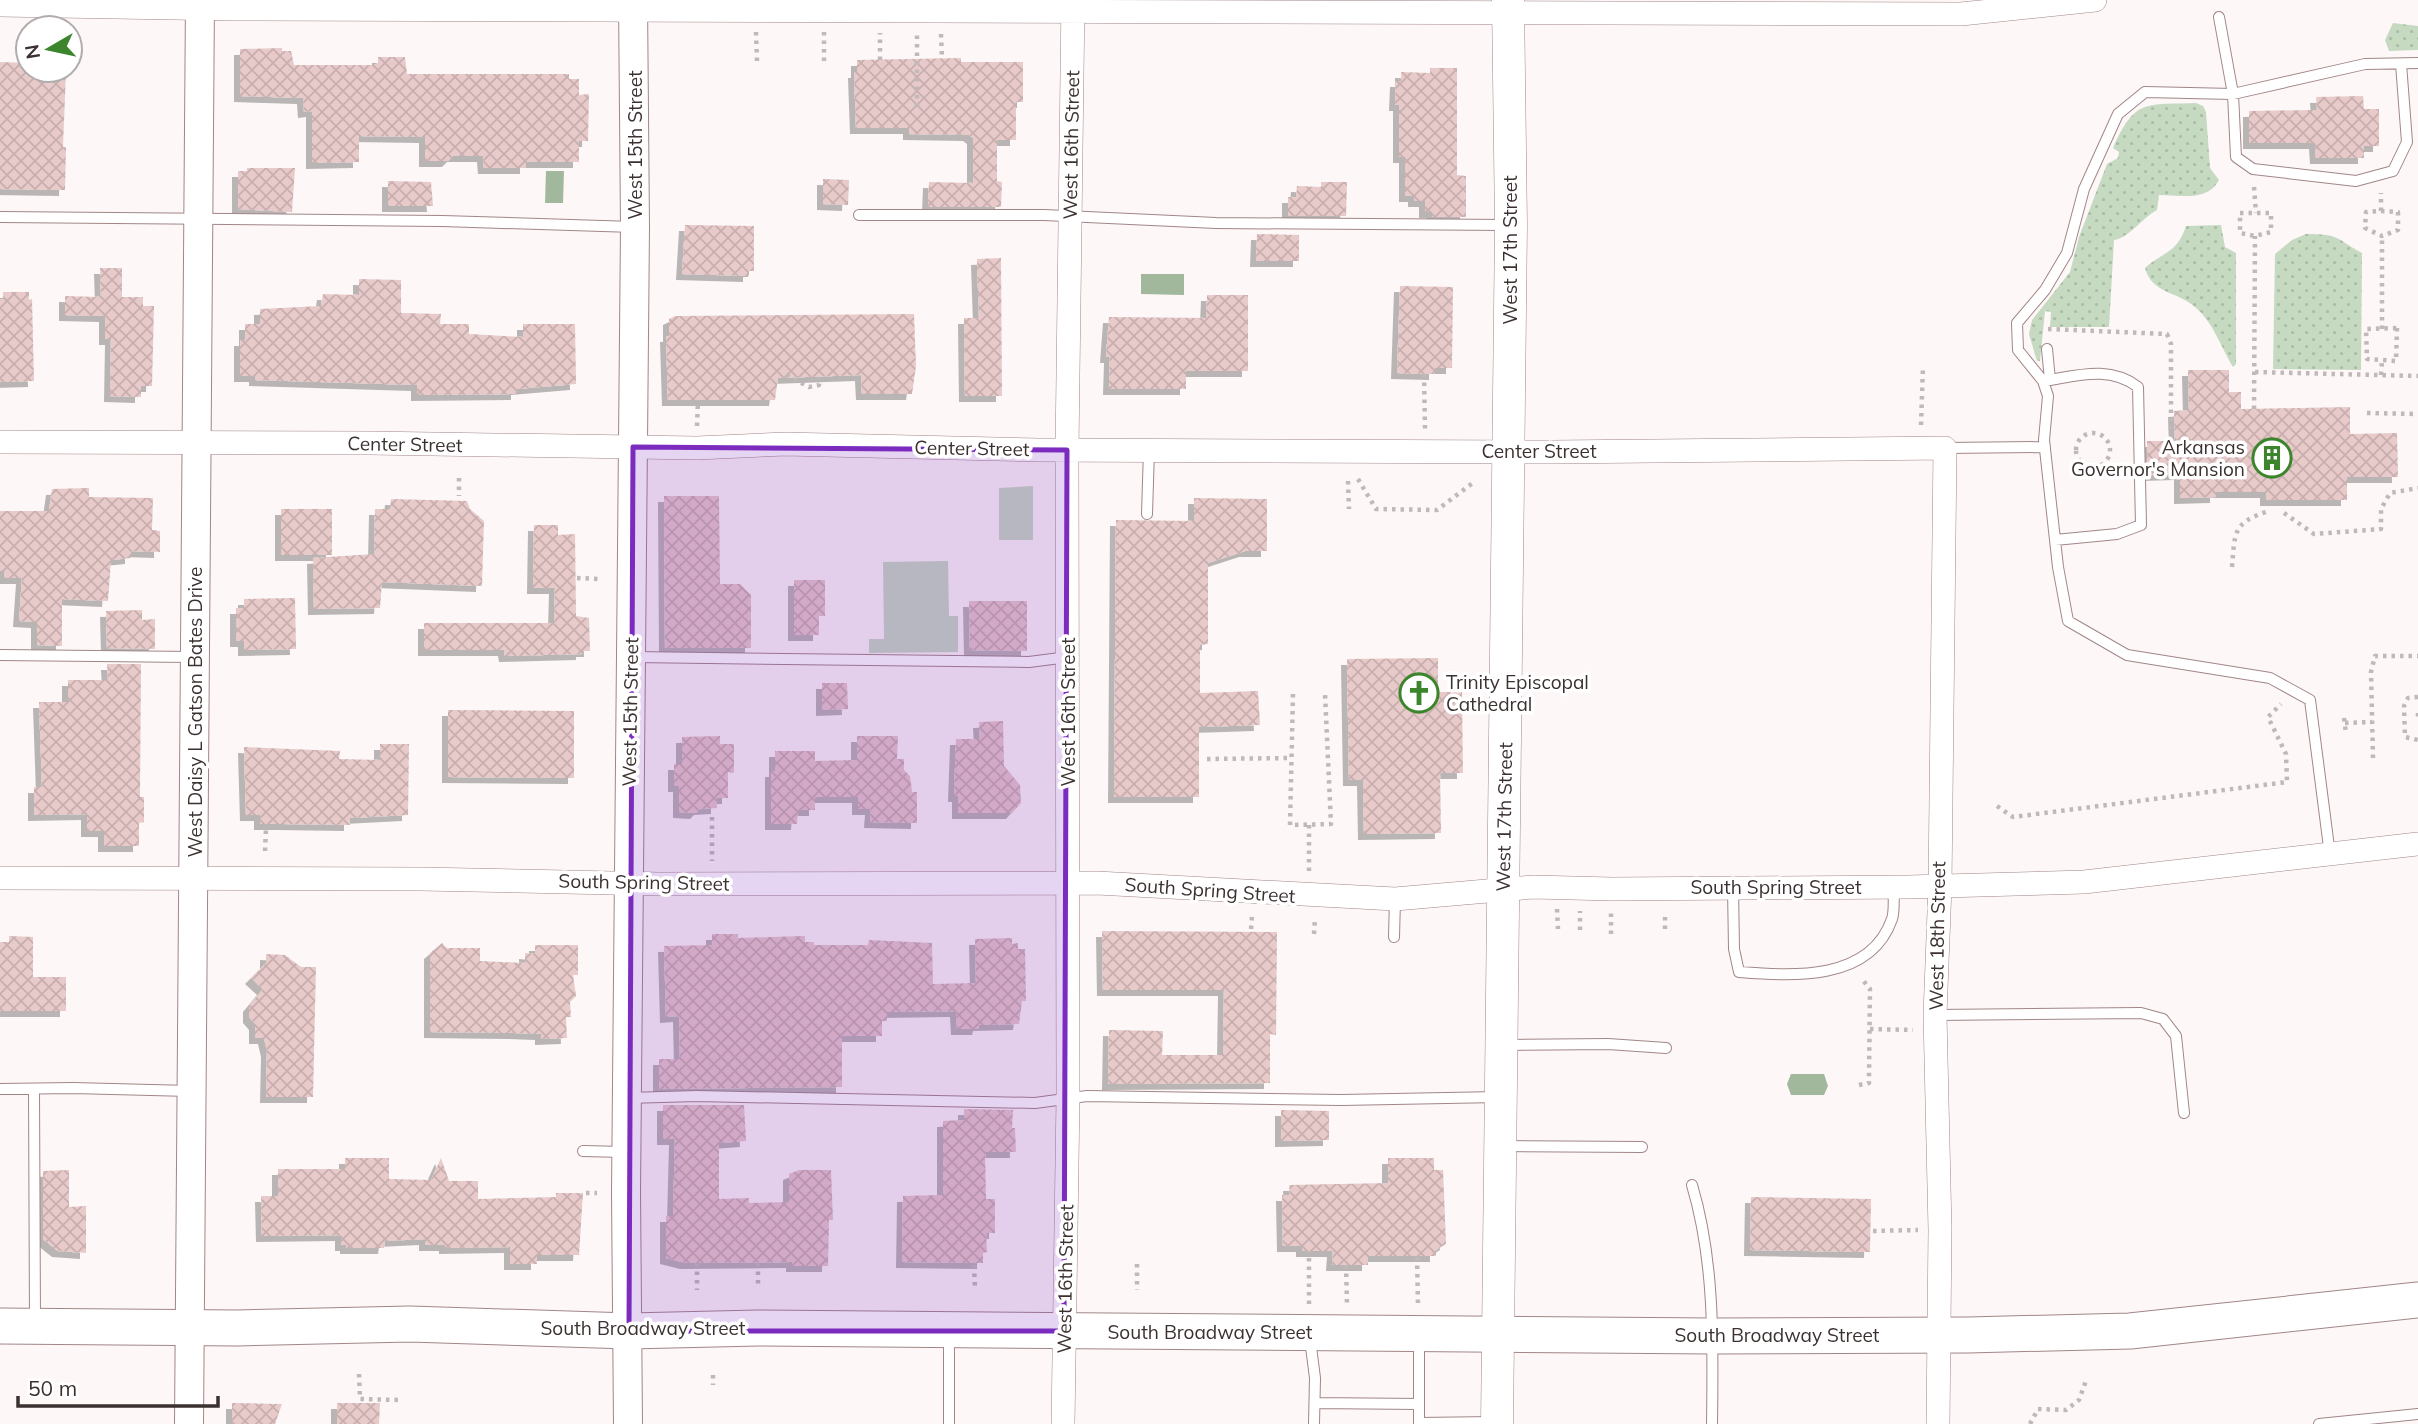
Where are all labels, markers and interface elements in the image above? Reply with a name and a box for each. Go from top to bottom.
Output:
north arrow [14,14,84,84]
text: N [19,43,45,61]
street label: West 15th Street [623,70,647,220]
street label: West 16th Street [1058,70,1084,220]
street label: West 17th Street [1498,175,1522,325]
street label: Center Street [347,431,463,457]
street label: Center Street [914,435,1030,461]
place label: Arkansas Governor's Mansion [2071,435,2245,481]
building icon: Arkansas Governor's Mansion [2251,437,2293,479]
street label: Center Street [1481,439,1597,463]
street label: West Daisy L Gatson Bates Drive [183,567,207,857]
street label: West 15th Street [617,637,643,787]
street label: West 16th Street [1056,637,1080,787]
place label: Trinity Episcopal Cathedral [1446,670,1589,716]
church icon: Trinity Episcopal Cathedral [1398,672,1440,714]
street label: West 17th Street [1491,742,1517,892]
street label: West 18th Street [1924,861,1950,1011]
street label: South Spring Street [558,869,730,895]
street label: South Spring Street [1124,872,1297,908]
street label: South Spring Street [1690,875,1862,899]
street label: West 16th Street [1052,1204,1078,1354]
street label: South Broadway Street [541,1316,746,1340]
street label: South Broadway Street [1108,1320,1313,1344]
street label: South Broadway Street [1675,1323,1880,1347]
scale bar [18,1364,217,1408]
text: 50 m [28,1375,77,1401]

